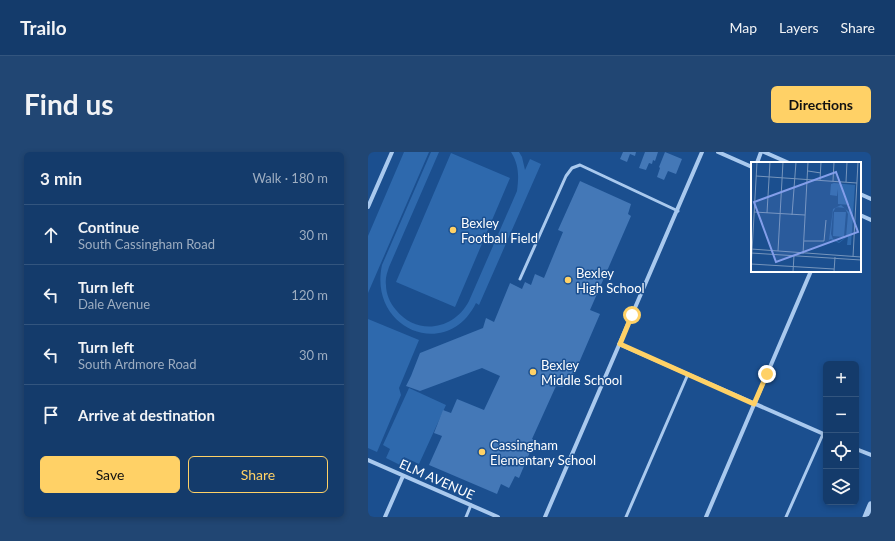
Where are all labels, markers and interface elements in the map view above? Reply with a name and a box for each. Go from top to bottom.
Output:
text: Trailo [20,16,67,39]
text: Map [729,19,757,36]
text: Layers [779,19,819,36]
text: Share [841,19,875,36]
button: Directions [771,86,871,123]
text: Find us [24,87,114,121]
inset map [751,162,861,272]
text: 3 min [40,168,82,189]
text: Walk · 180 m [252,170,328,186]
place label: Bexley Football Field [461,215,538,246]
text: Continue [78,218,139,236]
icon: ahead [40,224,62,246]
marker: Bexley Football Field [448,225,458,235]
text: 30 m [299,227,328,243]
text: South Cassingham Road [78,236,215,252]
place label: Bexley High School [576,265,645,296]
marker: Bexley High School [563,275,573,285]
text: Turn left [78,278,134,296]
icon: left [40,284,62,306]
text: 120 m [291,287,328,303]
text: Dale Avenue [78,296,150,312]
route start [623,306,641,324]
text: Turn left [78,338,134,356]
icon: left [40,344,62,366]
text: 30 m [299,347,328,363]
text: South Ardmore Road [78,356,197,372]
place label: Bexley Middle School [541,357,622,388]
map controls [823,361,859,505]
button: + [823,361,859,397]
route end [758,365,776,383]
marker: Bexley Middle School [528,367,538,377]
button: − [823,397,859,433]
icon: arrive [40,404,62,426]
text: Arrive at destination [78,406,215,424]
button: locate [823,433,859,469]
place label: Cassingham Elementary School [490,437,596,468]
marker: Cassingham Elementary School [477,447,487,457]
street label: ELM AVENUE [397,455,477,503]
button: Save [40,456,180,493]
button: Share [188,456,328,493]
button: layers [823,469,859,505]

